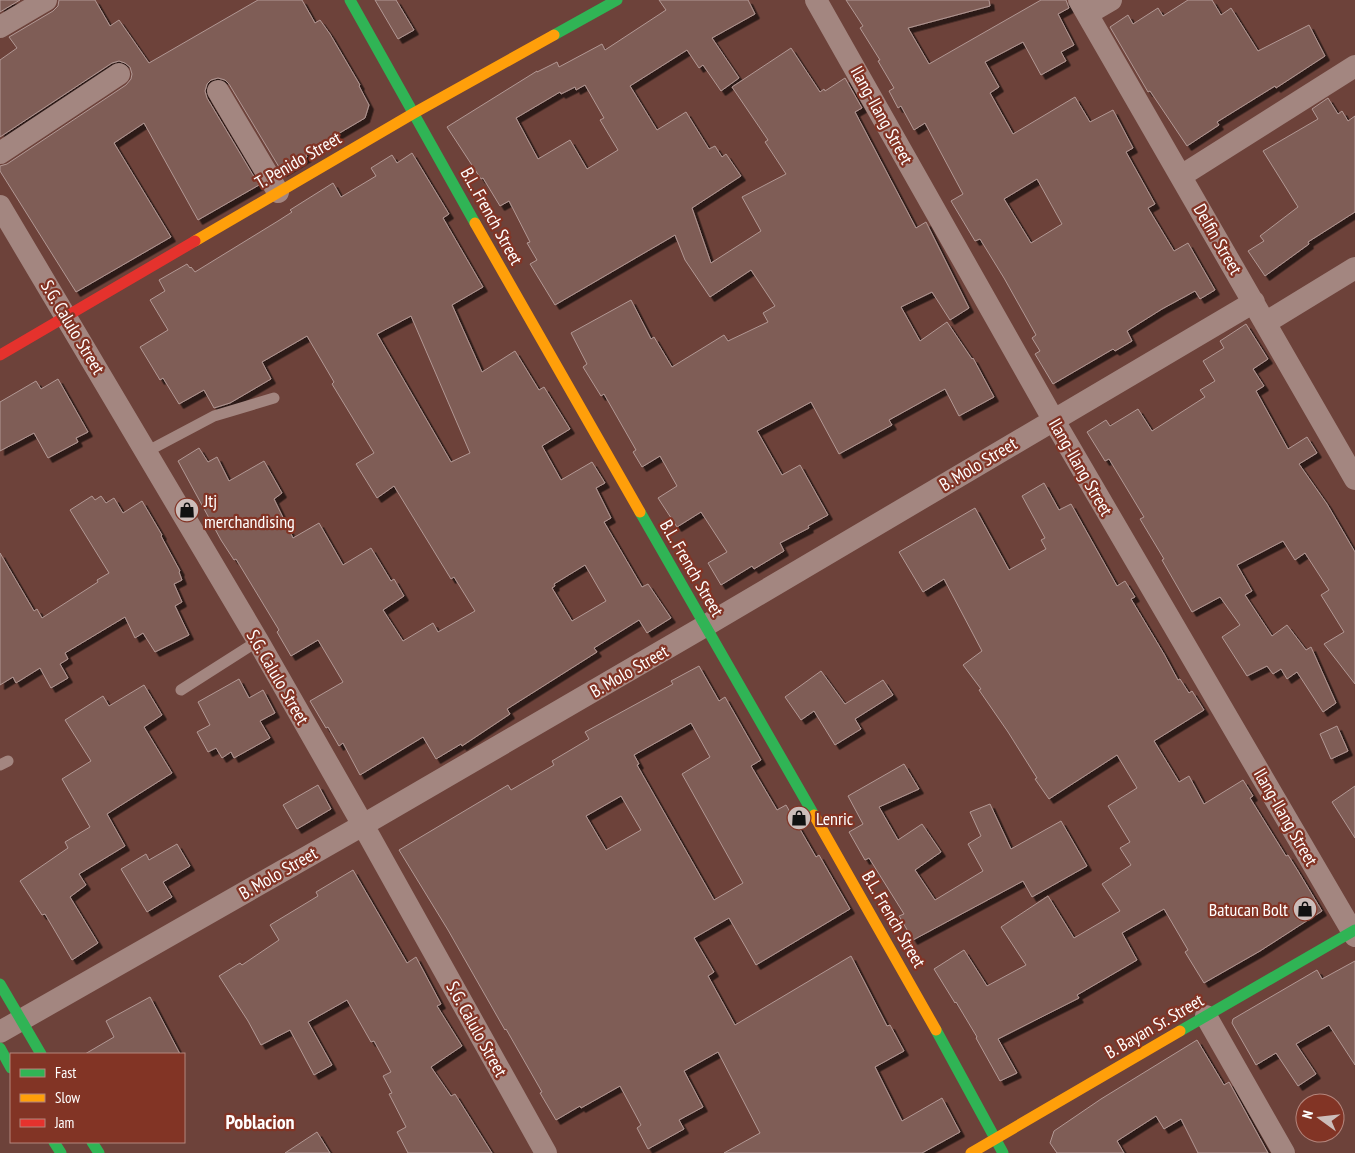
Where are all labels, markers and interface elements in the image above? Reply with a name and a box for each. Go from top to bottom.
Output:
street label: Ilang-Ilang Street [846,62,918,168]
street label: T. Penido Street [251,126,345,194]
street label: B.L. French Street [456,163,528,269]
street label: Delfin Street [1189,200,1247,279]
street label: S.G. Calulo Street [36,276,110,378]
street label: Ilang-Ilang Street [1044,414,1118,520]
street label: B. Molo Street [935,432,1021,496]
place label: Jtj merchandising [203,489,295,533]
shop icon: Jtj merchandising [174,497,200,523]
street label: B.L. French Street [655,515,729,621]
street label: S.G. Calulo Street [242,625,314,729]
street label: B. Molo Street [586,639,672,703]
street label: Ilang-Ilang Street [1249,764,1323,870]
shop icon: Lenric [786,805,812,831]
place label: Lenric [816,807,854,830]
street label: B. Molo Street [235,841,321,905]
street label: B.L. French Street [857,866,931,972]
shop icon: Batucan Bolt [1292,896,1318,922]
place label: Batucan Bolt [1209,898,1288,921]
street label: S.G. Calulo Street [441,977,513,1081]
street label: B. Bayan Sr. Street [1100,988,1208,1064]
legend [10,1053,185,1143]
text: Fast [55,1063,76,1082]
text: Slow [55,1088,80,1107]
north arrow [1295,1093,1345,1143]
district label: Poblacion [225,1109,295,1135]
text: N [1298,1109,1317,1121]
text: Jam [54,1113,74,1132]

